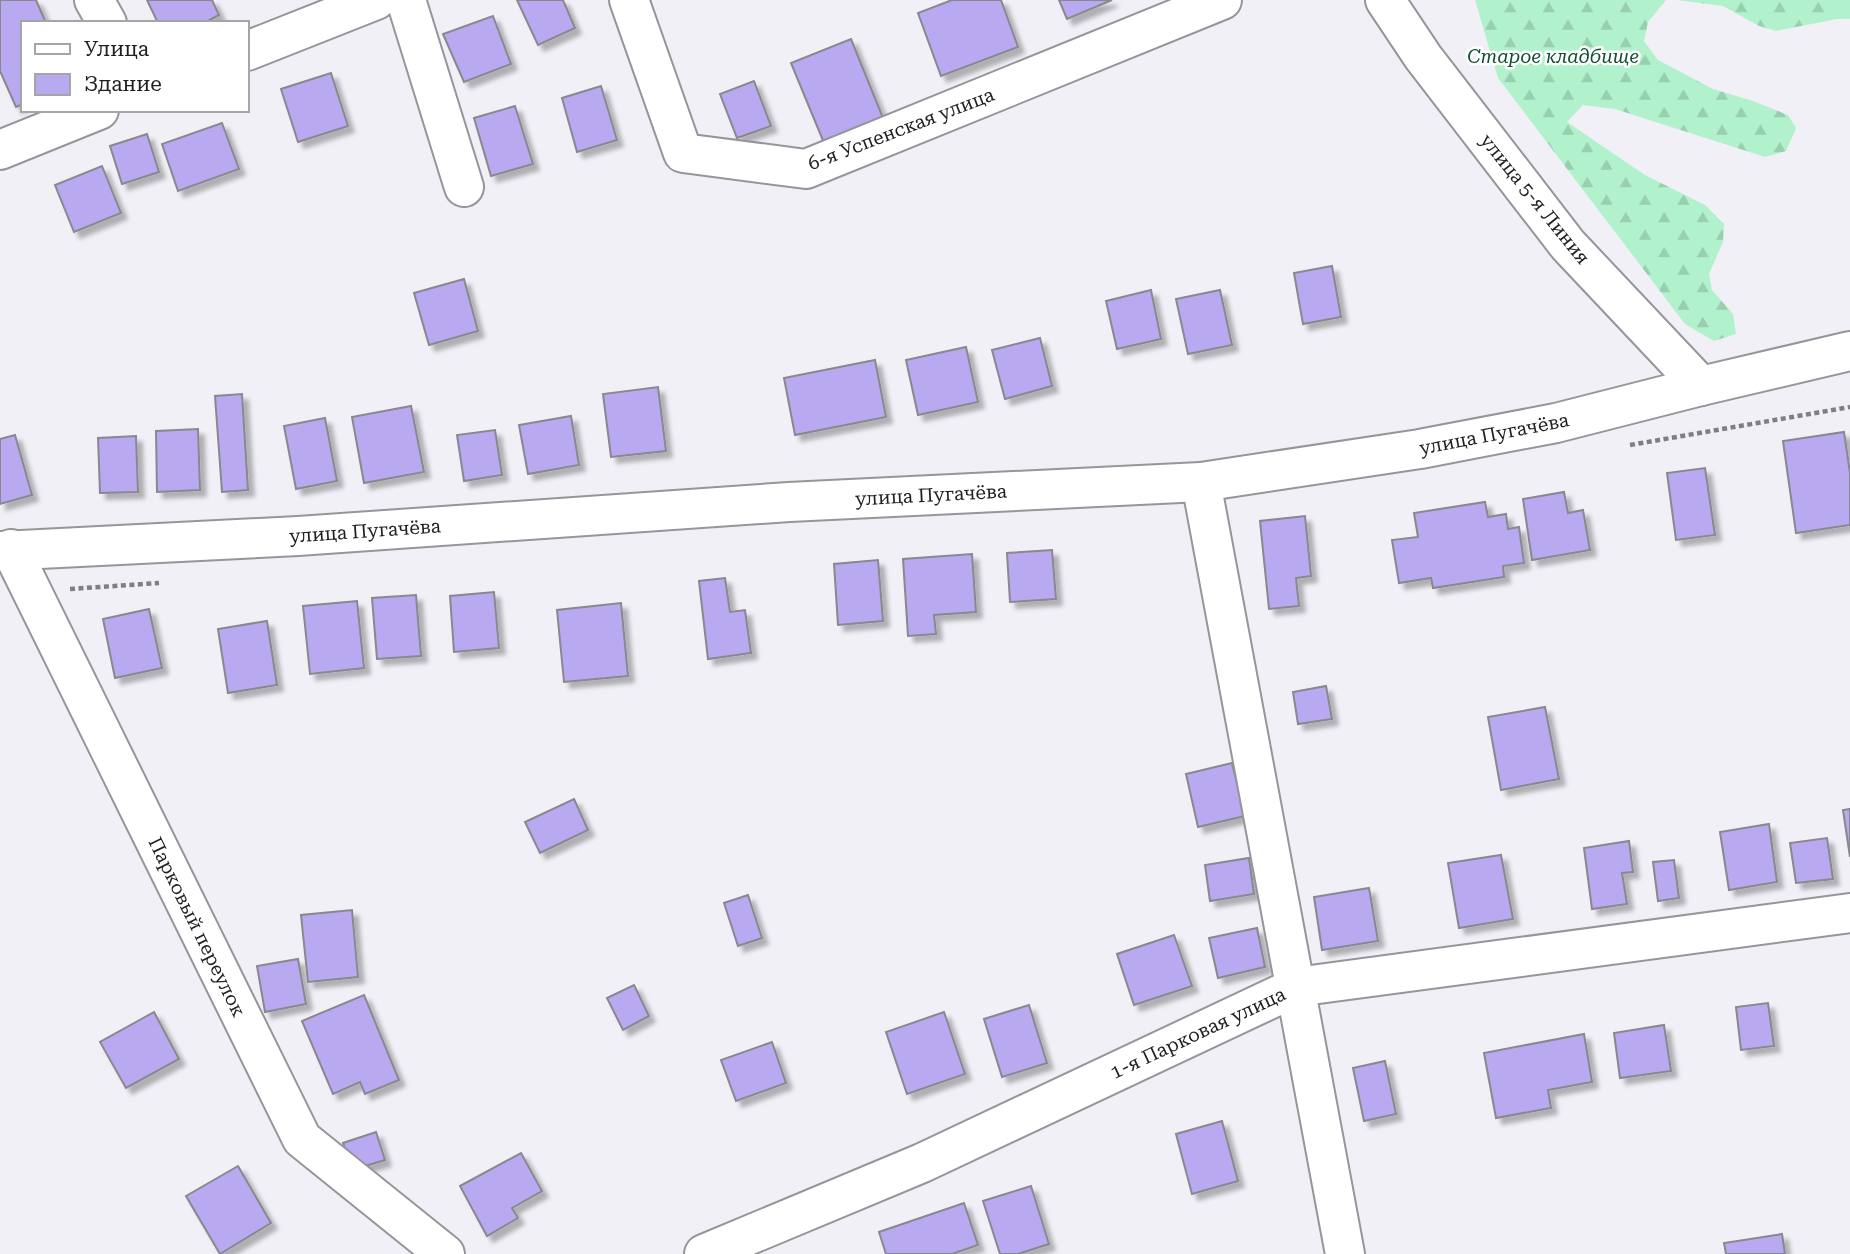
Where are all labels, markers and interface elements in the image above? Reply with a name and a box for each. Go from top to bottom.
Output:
legend [21,21,248,112]
text: Улица [84,37,150,61]
park label: Старое кладбище [1467,45,1639,68]
text: Здание [84,72,162,96]
street label: 6-я Успенская улица [805,83,998,175]
street label: улица 5-я Линия [1475,129,1595,269]
street label: улица Пугачёва [1417,408,1571,460]
street label: улица Пугачёва [855,480,1008,510]
street label: улица Пугачёва [288,514,442,548]
street label: Парковый переулок [143,833,251,1021]
street label: 1-я Парковая улица [1107,982,1290,1084]

